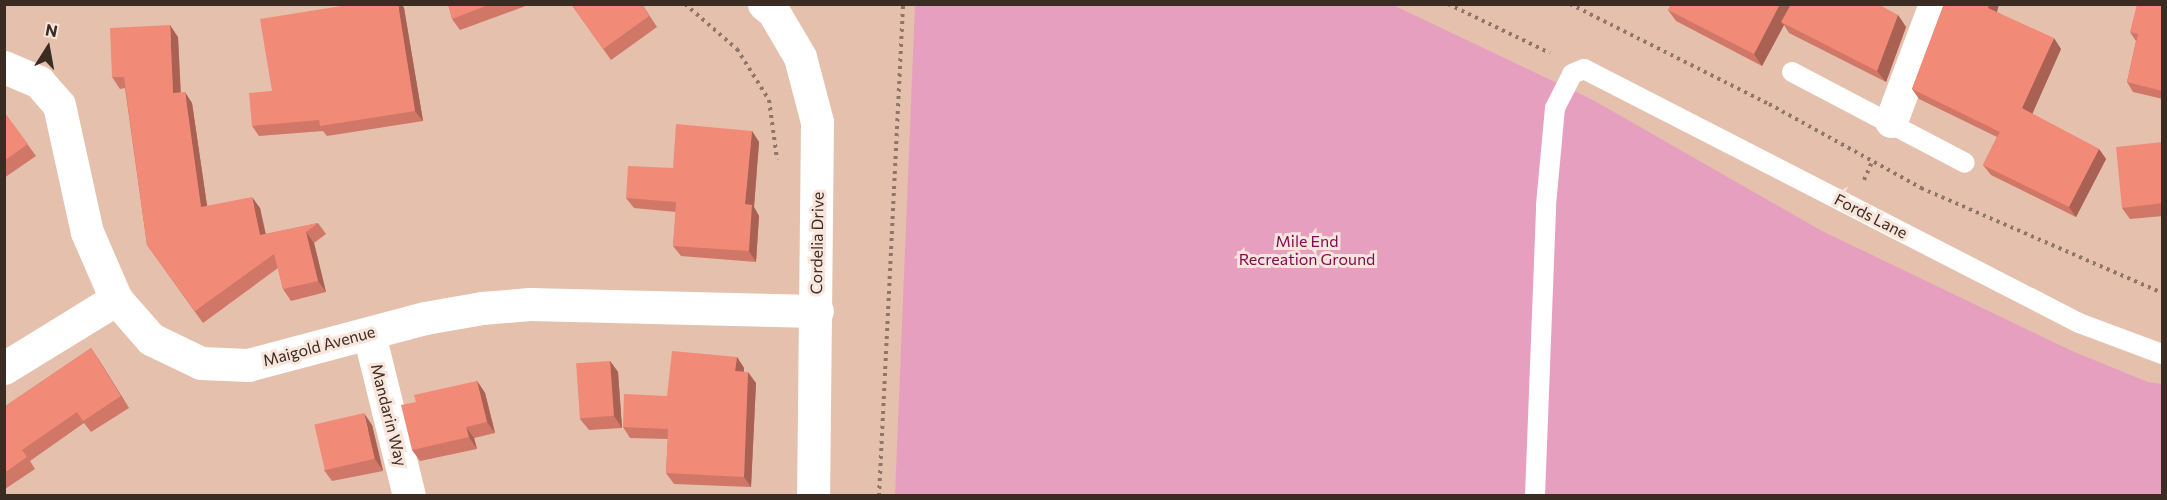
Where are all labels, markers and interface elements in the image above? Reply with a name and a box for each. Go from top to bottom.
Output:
north arrow [18,18,78,78]
text: N [44,19,59,40]
street label: Fords Lane [1831,189,1911,243]
street label: Cordelia Drive [807,192,827,294]
park label: Mile End Recreation Ground [1239,231,1375,269]
street label: Maigold Avenue [261,322,377,370]
street label: Mandarin Way [367,362,411,468]

